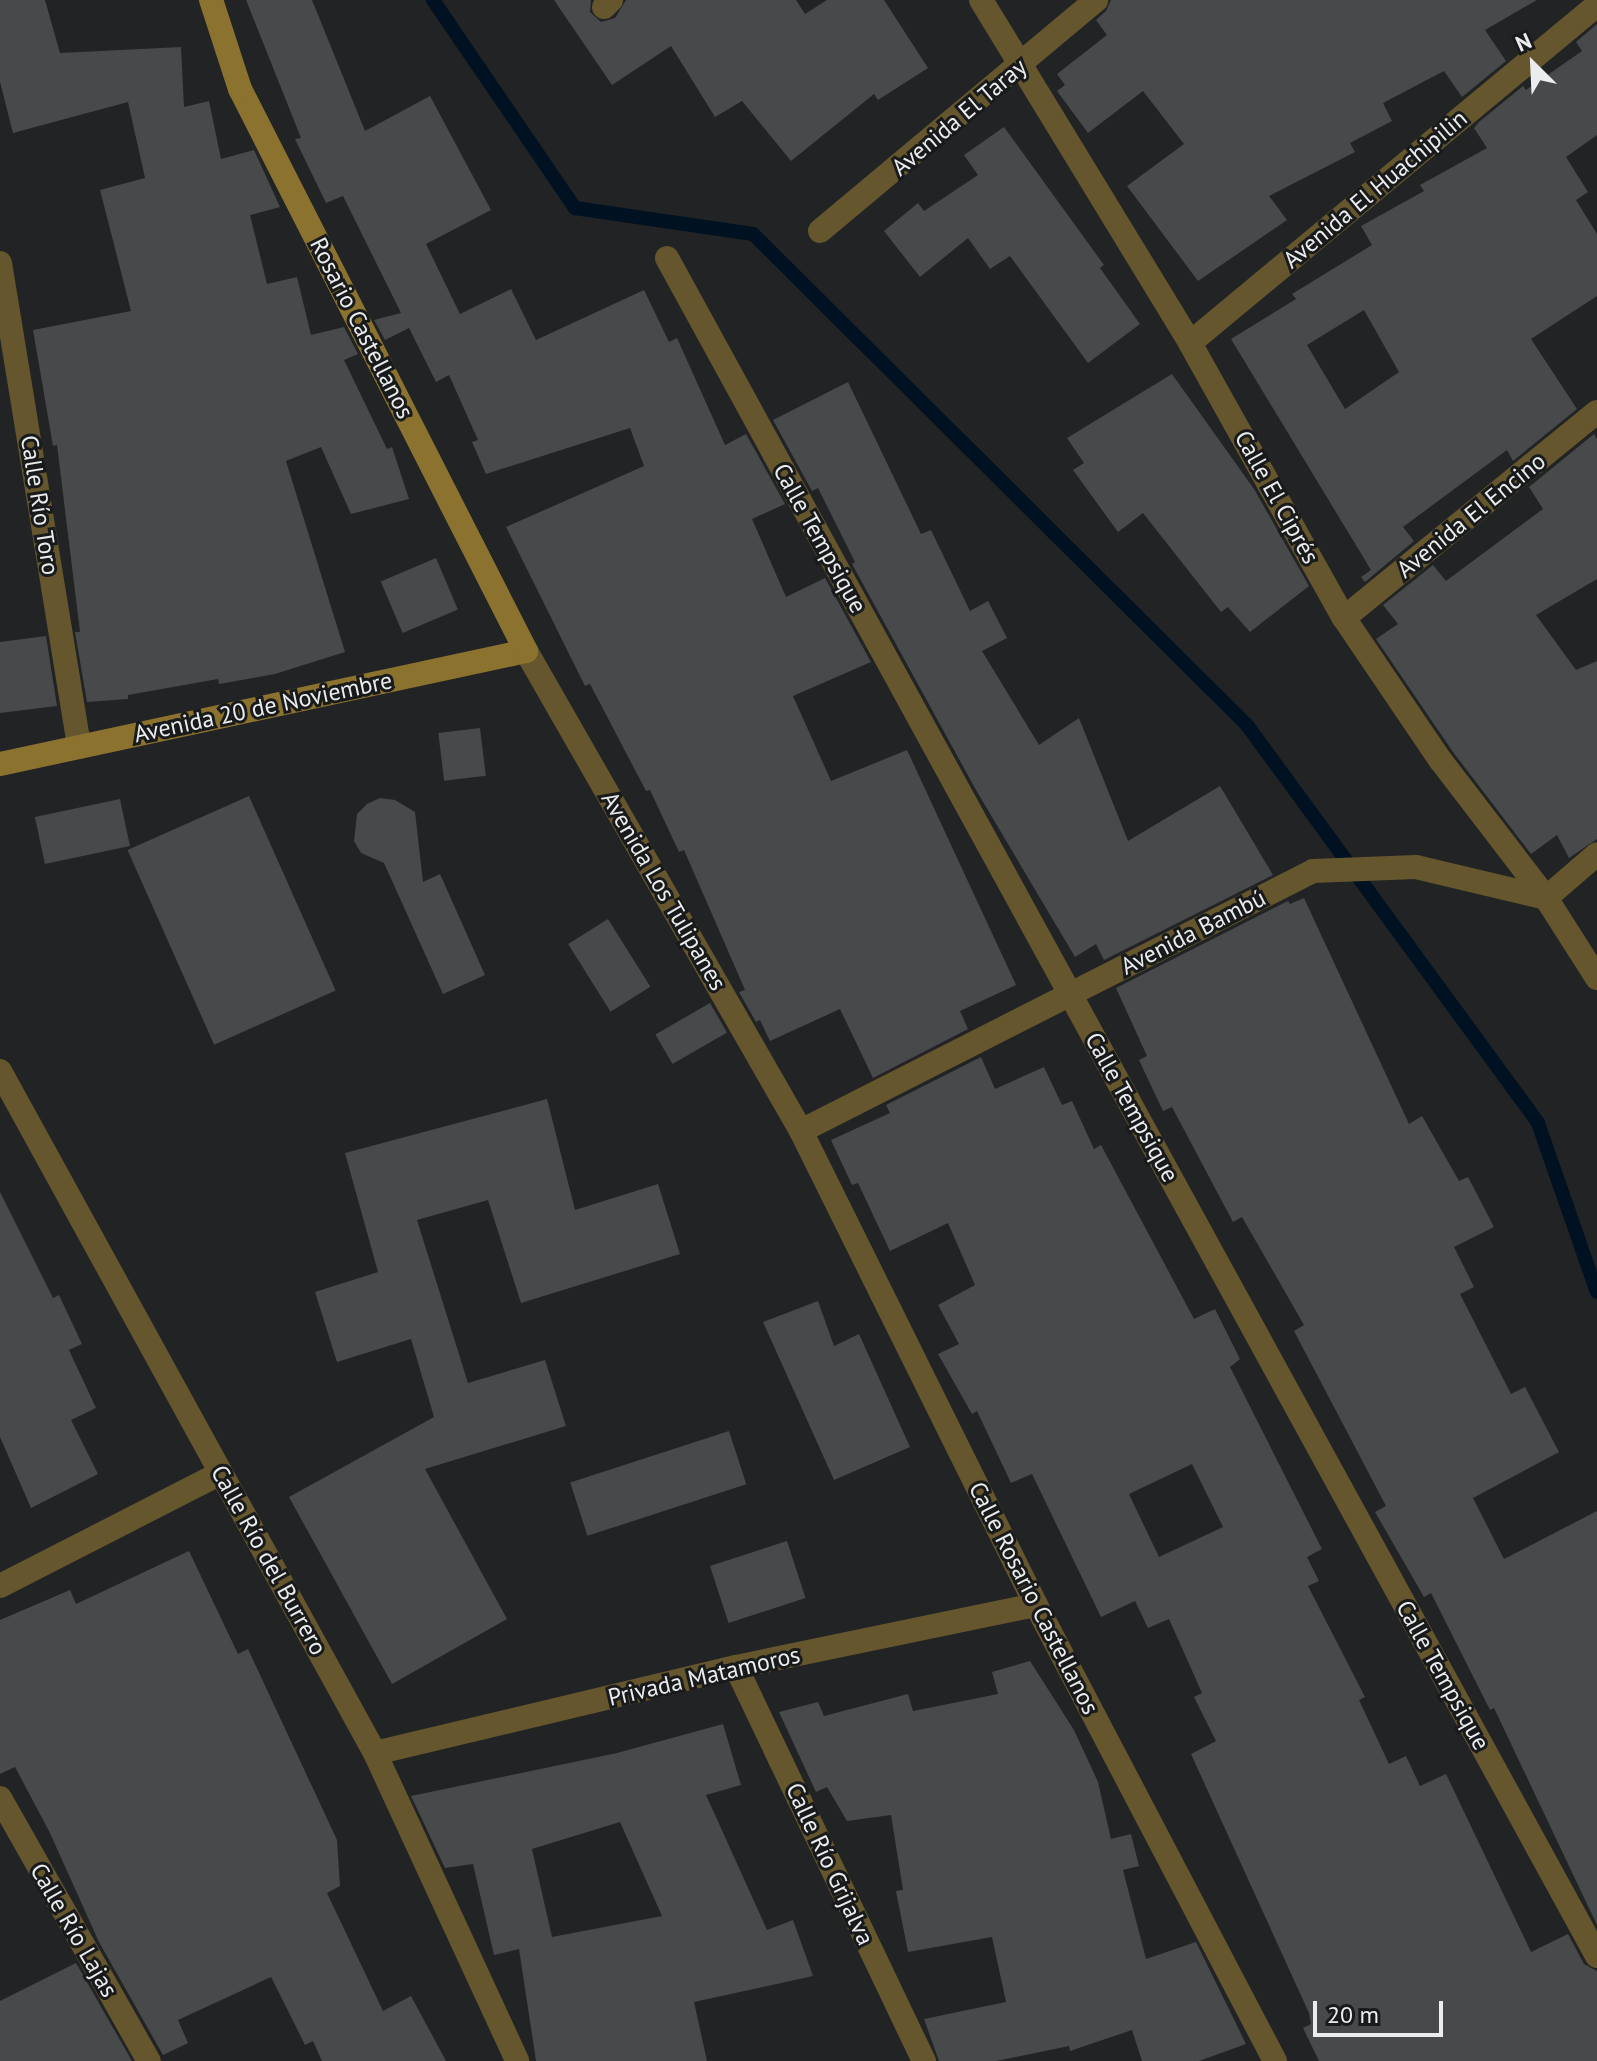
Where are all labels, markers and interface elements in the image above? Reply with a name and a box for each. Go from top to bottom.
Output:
north arrow [1493,24,1573,104]
text: N [1511,26,1536,58]
street label: Avenida El Taray [886,52,1032,182]
street label: Avenida El Huachipilin [1277,104,1473,274]
street label: Rosario Castellanos [304,233,420,423]
street label: Calle El Ciprés [1229,425,1325,569]
street label: Calle Río Toro [15,433,65,577]
street label: Avenida El Encino [1391,446,1551,584]
street label: Calle Tempsique [767,458,873,618]
street label: Avenida 20 de Noviembre [131,666,395,748]
street label: Avenida Los Tulipanes [595,786,733,996]
street label: Avenida Bambú [1116,883,1270,981]
street label: Calle Tempsique [1079,1027,1185,1187]
street label: Calle Río del Burrero [205,1460,333,1660]
street label: Calle Rosario Castellanos [963,1477,1105,1719]
street label: Calle Tempsique [1390,1595,1496,1755]
street label: Privada Matamoros [605,1640,803,1712]
street label: Calle Río Grijalva [780,1778,880,1950]
street label: Calle Río Lajas [24,1858,124,2002]
scale bar [1317,1985,1447,2035]
text: 20 m [1327,1999,1379,2030]

